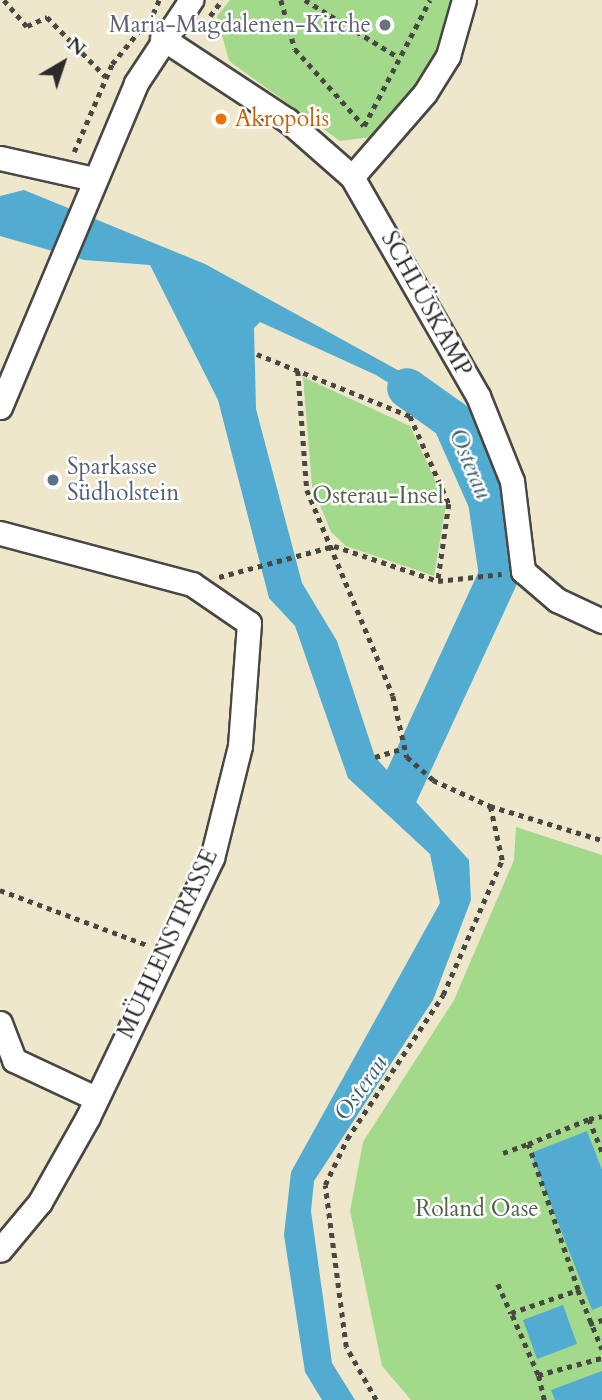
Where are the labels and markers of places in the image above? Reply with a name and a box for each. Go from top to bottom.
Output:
place label: Maria-Magdalenen-Kirche [109,11,371,39]
marker: Maria-Magdalenen-Kirche [377,17,393,33]
place label: Akropolis [235,105,329,133]
marker: Akropolis [213,111,229,127]
place label: Sparkasse Südholstein [67,453,179,507]
marker: Sparkasse Südholstein [45,472,61,488]

